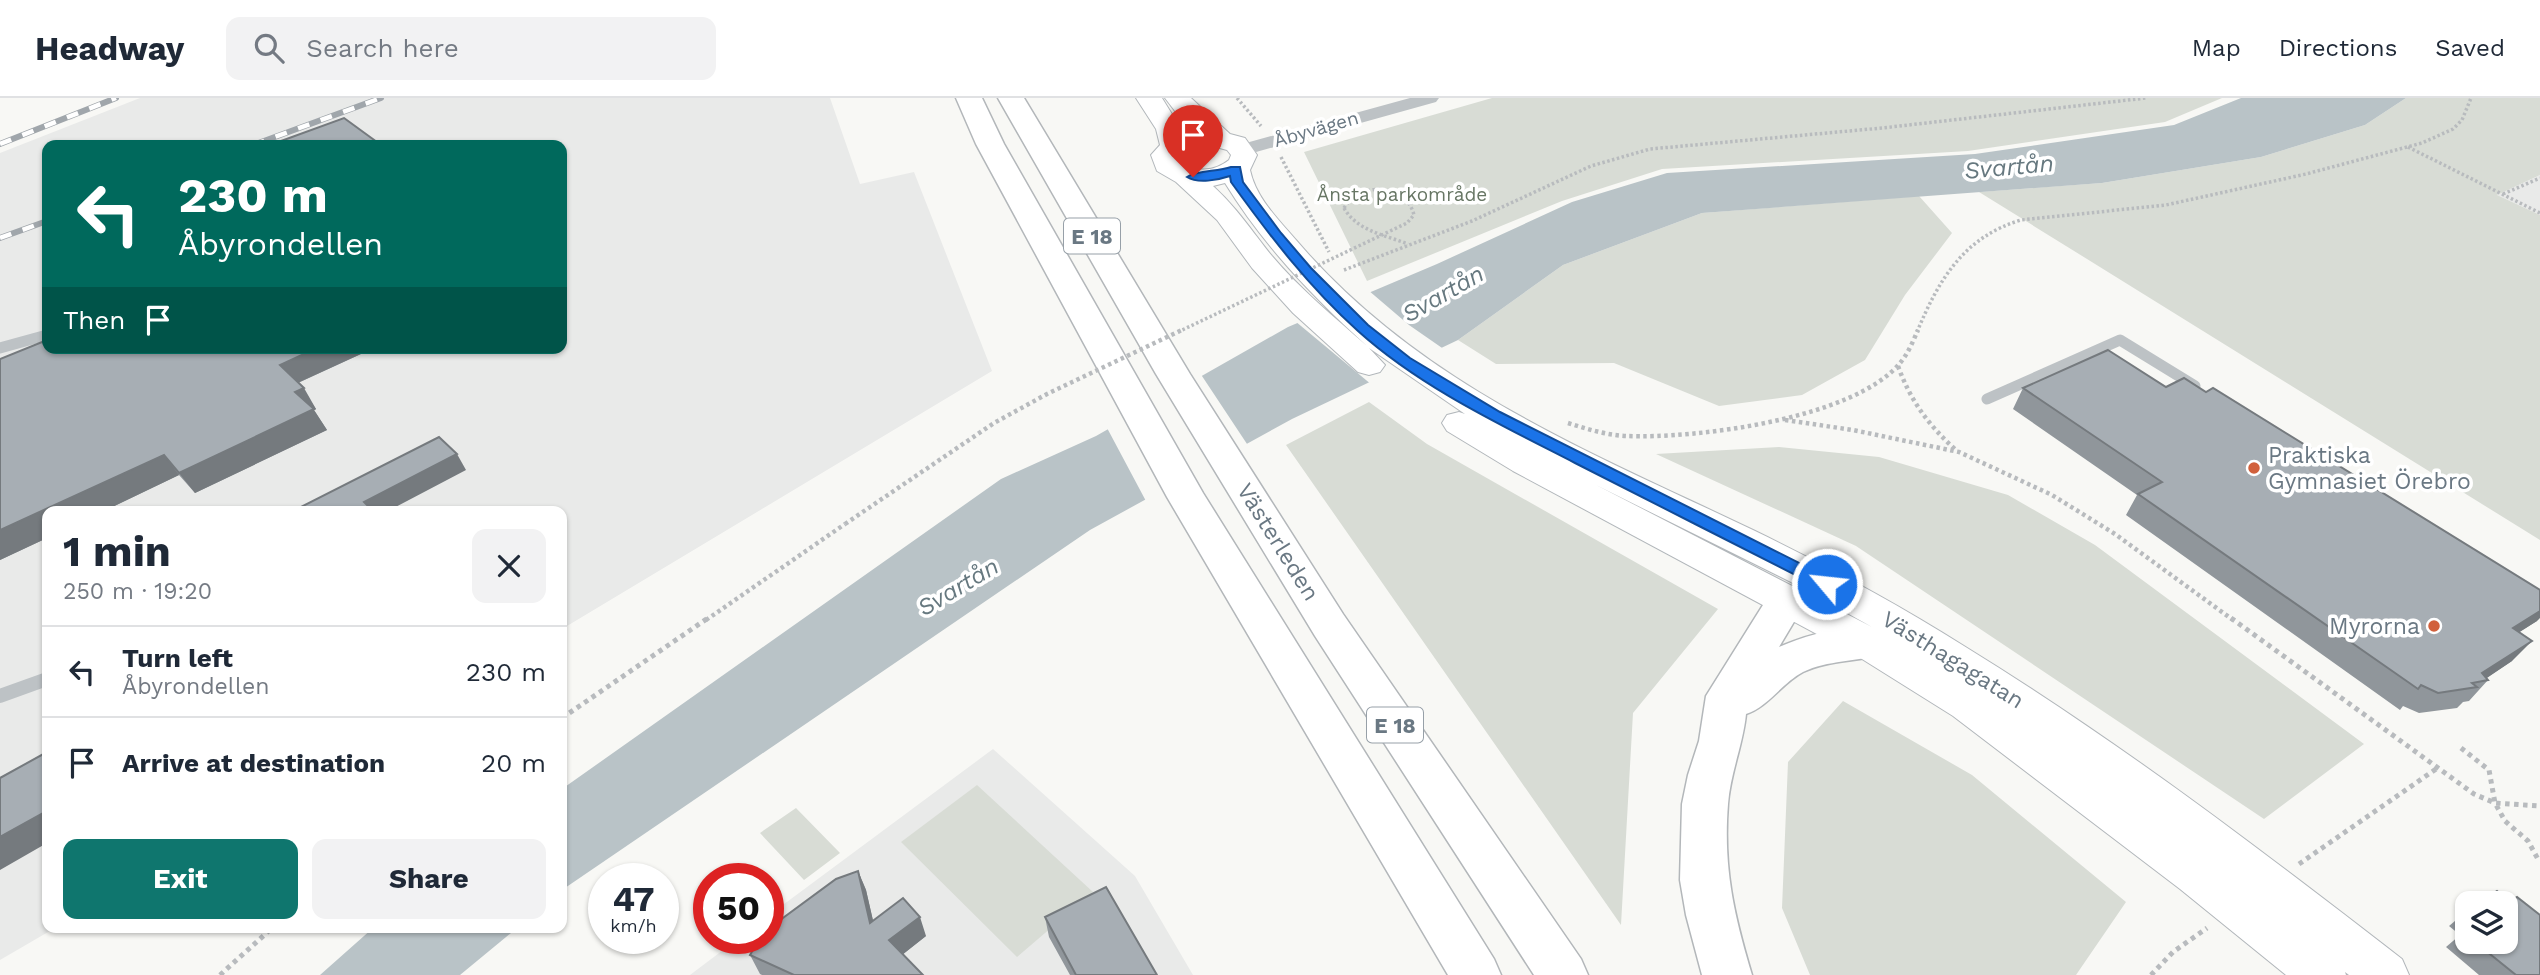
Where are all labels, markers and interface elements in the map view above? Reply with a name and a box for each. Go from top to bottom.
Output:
search box [226,17,716,80]
text: Headway [35,29,184,68]
icon: search [250,29,288,67]
text: Search here [306,33,459,63]
text: Map [2192,34,2241,62]
text: Directions [2279,34,2397,62]
text: Saved [2435,34,2505,62]
pin [1163,105,1223,177]
street label: Åbyvägen [1271,106,1361,152]
icon: arrive [1174,116,1212,154]
water label: Svartån [1963,149,2055,185]
text: 230 m [178,166,328,224]
icon: left [63,168,154,259]
park label: Ånsta parkområde [1317,183,1487,206]
road number: E 18 [1064,218,1120,254]
text: Åbyrondellen [178,225,383,263]
water label: Svartån [1397,259,1489,329]
icon: arrive [139,301,177,339]
text: Then [63,305,125,335]
place label: Praktiska Gymnasiet Örebro [2268,442,2471,495]
marker: Praktiska Gymnasiet Örebro [2246,460,2262,476]
street label: Västerleden [1231,478,1325,606]
text: 1 min [63,527,171,576]
button: close [472,529,546,603]
position arrow [1790,547,1864,621]
water label: Svartån [912,552,1004,622]
text: 250 m · 19:20 [63,578,212,605]
street label: Västhagagatan [1877,605,2029,715]
place label: Myrorna [2329,613,2420,640]
marker: Myrorna [2426,618,2442,634]
text: Turn left [122,643,233,673]
icon: left [63,653,101,691]
text: 230 m [466,657,546,687]
text: Åbyrondellen [122,673,269,700]
road number: E 18 [1367,708,1423,742]
icon: arrive [63,744,101,782]
text: Arrive at destination [122,748,385,778]
text: 20 m [481,748,546,778]
button: Exit [63,839,298,919]
button: Share [312,839,546,919]
speed limit sign: 50 [693,863,784,954]
text: 47 [612,878,655,920]
map controls [2455,891,2518,954]
button: layers [2455,891,2518,954]
text: km/h [610,915,657,936]

